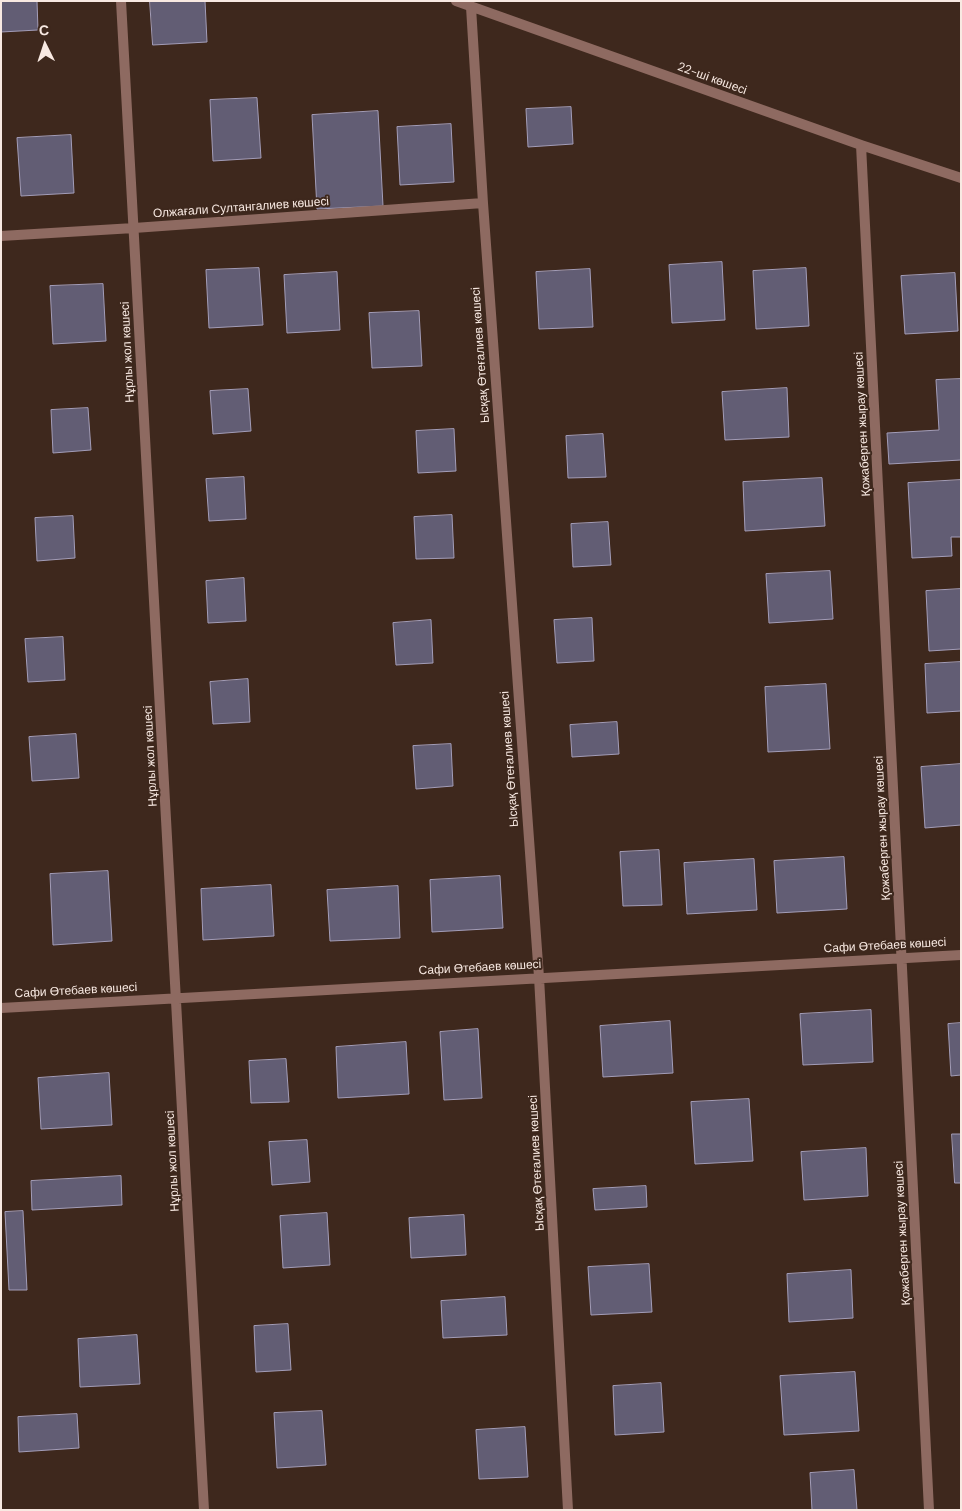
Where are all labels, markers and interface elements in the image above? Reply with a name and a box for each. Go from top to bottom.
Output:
north arrow [20,20,70,70]
text: С [38,21,50,39]
street label: 22-ші көшесі [675,60,749,98]
street label: Олжағали Султангалиев көшесі [152,195,330,221]
street label: Ысқақ Өтеғалиев көшесі [469,287,493,423]
street label: Нұрлы жол көшесі [118,301,138,403]
street label: Қожаберген жырау көшесі [852,351,874,497]
street label: Ысқақ Өтеғалиев көшесі [498,691,522,827]
street label: Нұрлы жол көшесі [141,705,161,807]
street label: Қожаберген жырау көшесі [872,755,894,901]
street label: Сафи Өтебаев көшесі [823,936,947,956]
street label: Сафи Өтебаев көшесі [418,958,542,978]
street label: Сафи Өтебаев көшесі [14,981,138,1001]
street label: Ысқақ Өтеғалиев көшесі [526,1095,548,1231]
street label: Нұрлы жол көшесі [163,1110,183,1212]
street label: Қожаберген жырау көшесі [892,1160,914,1306]

